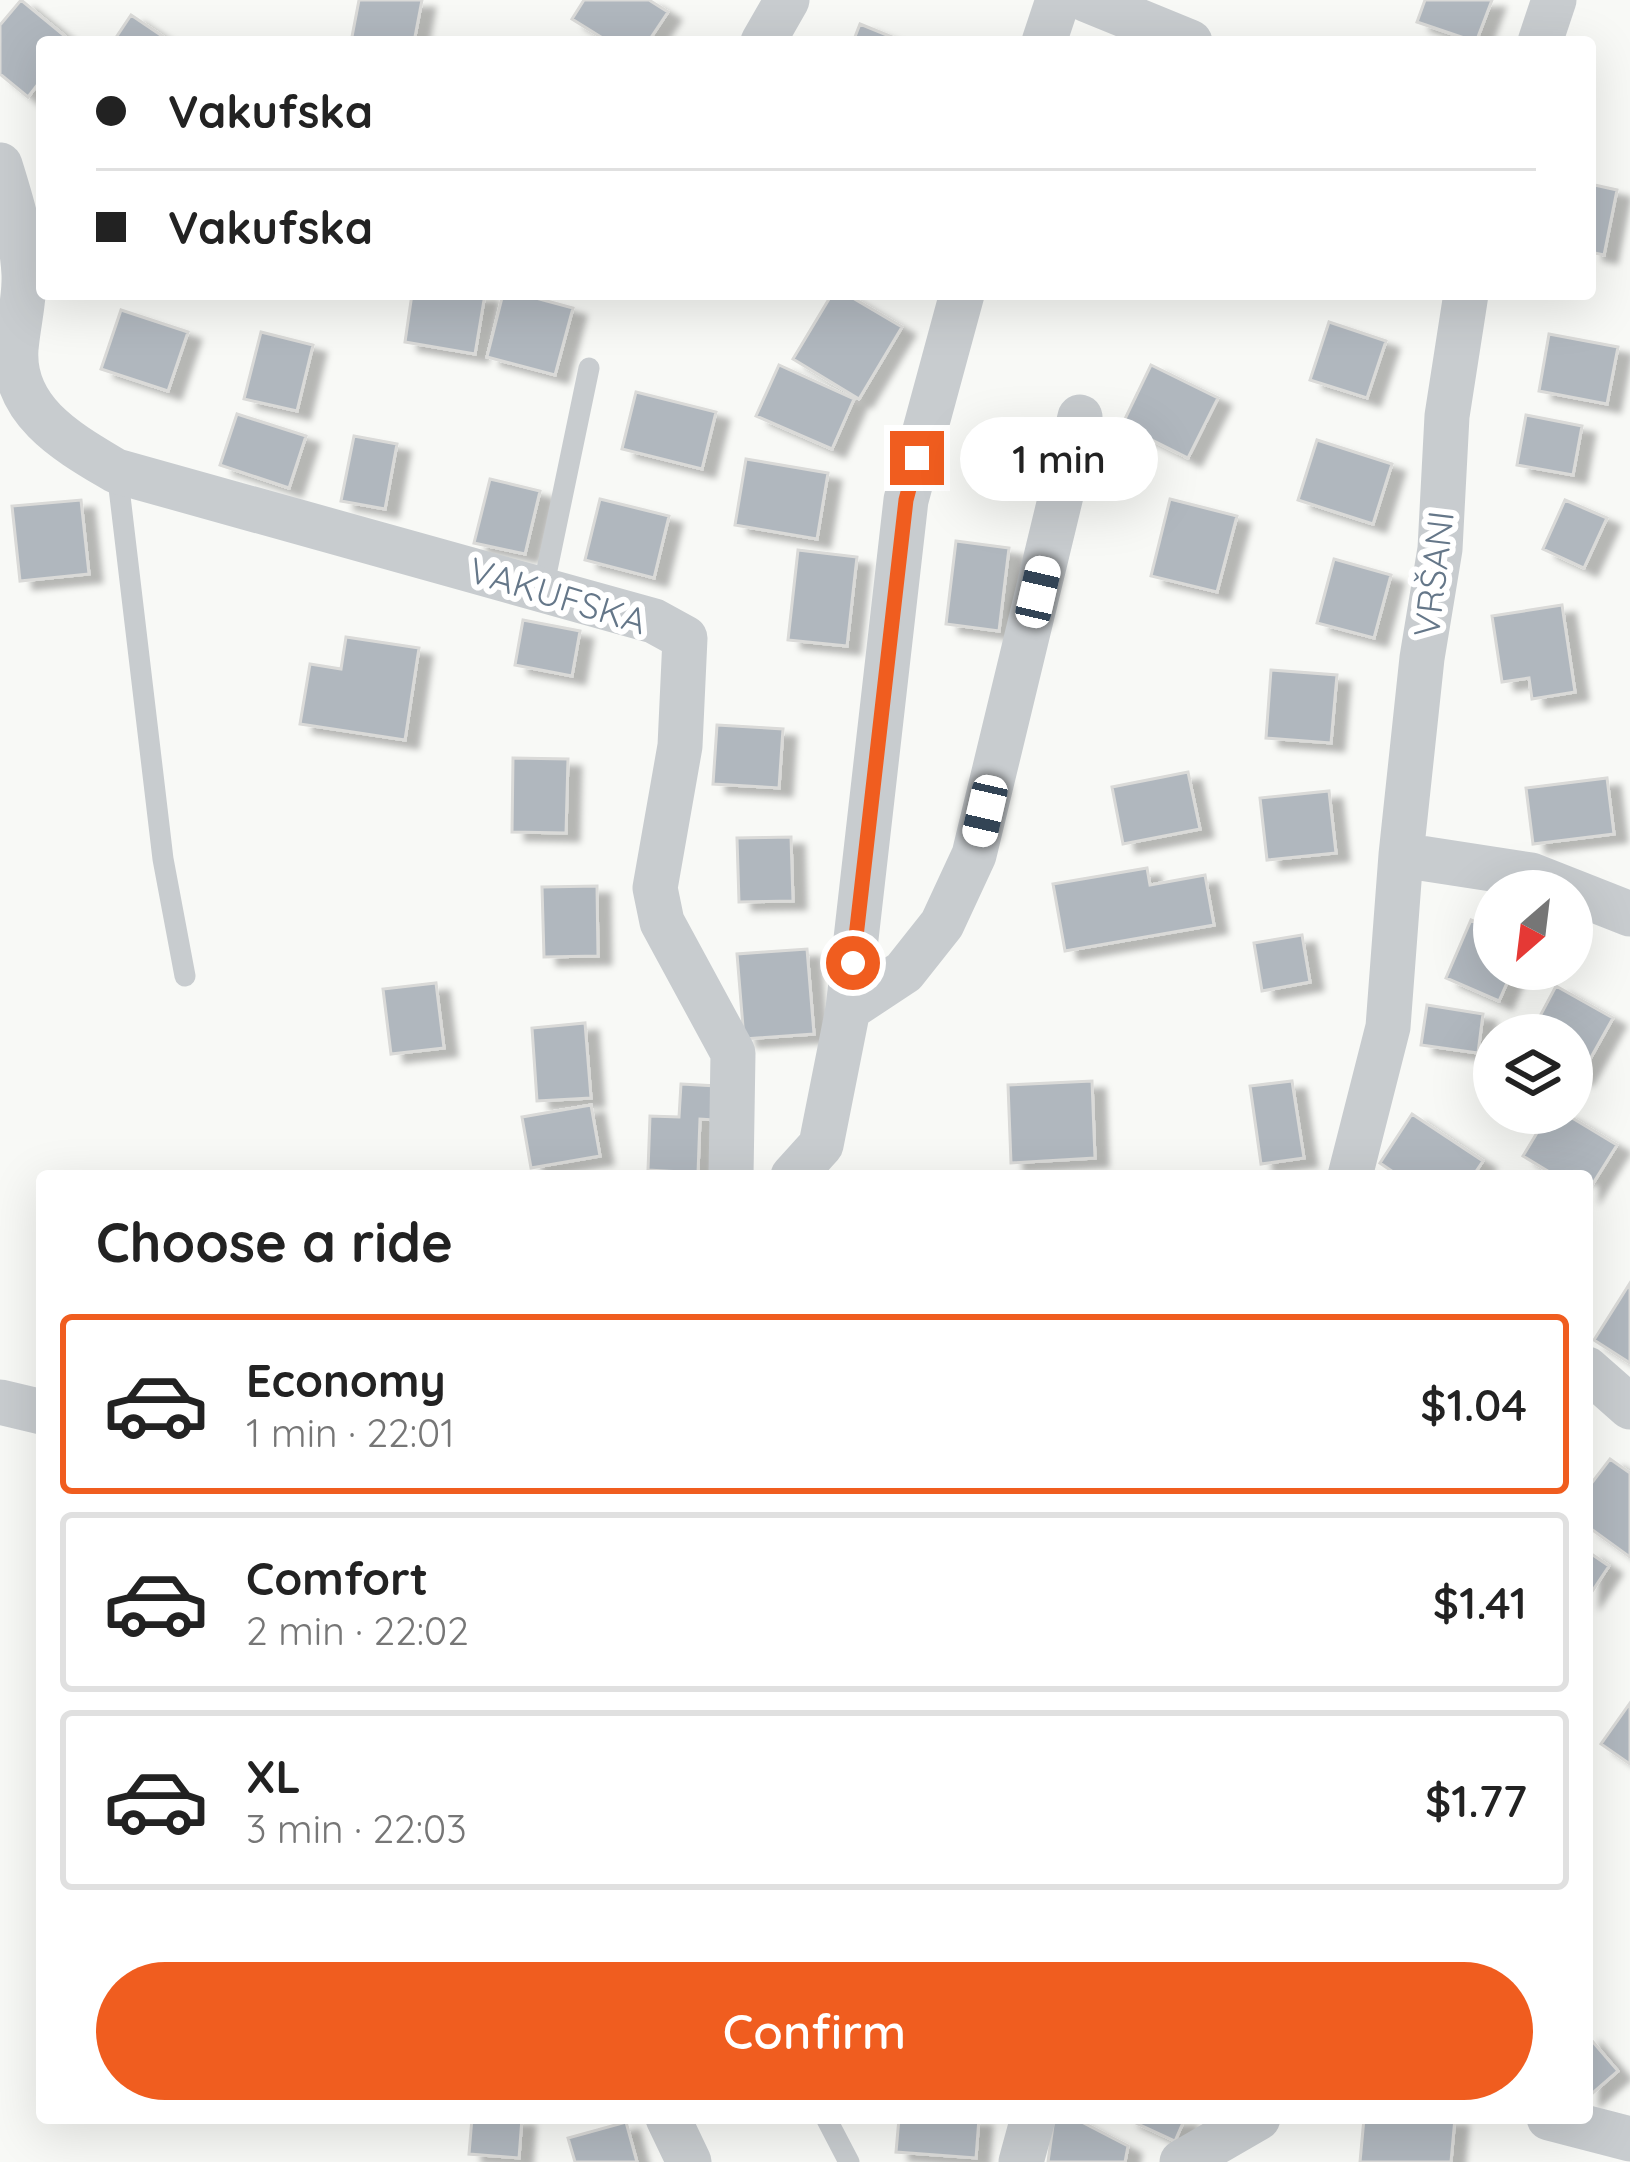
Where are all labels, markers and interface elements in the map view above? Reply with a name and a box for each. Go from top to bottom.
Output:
text: Vakufska [168,83,373,139]
text: Vakufska [168,199,373,255]
callout: 1 min [959,416,1157,500]
route end [890,431,944,485]
text: 1 min [1012,434,1106,483]
street label: VRŠANI [1403,508,1463,640]
street label: VAKUFSKA [464,547,652,643]
car [1012,553,1064,631]
car [959,772,1011,850]
north arrow [1473,870,1593,990]
map controls [1473,870,1593,1134]
route start [826,936,880,990]
button: layers [1473,1014,1593,1134]
text: Choose a ride [96,1208,453,1276]
icon: car [102,1350,210,1458]
text: Economy [246,1352,446,1408]
text: $1.04 [1420,1376,1527,1432]
text: 1 min · 22:01 [246,1408,455,1457]
icon: car [102,1548,210,1656]
text: Comfort [246,1550,428,1606]
text: $1.41 [1433,1574,1527,1630]
text: 2 min · 22:02 [246,1606,469,1655]
icon: car [102,1746,210,1854]
text: XL [246,1748,301,1804]
text: $1.77 [1425,1772,1527,1828]
text: 3 min · 22:03 [246,1804,467,1853]
button: Confirm [96,1962,1533,2100]

